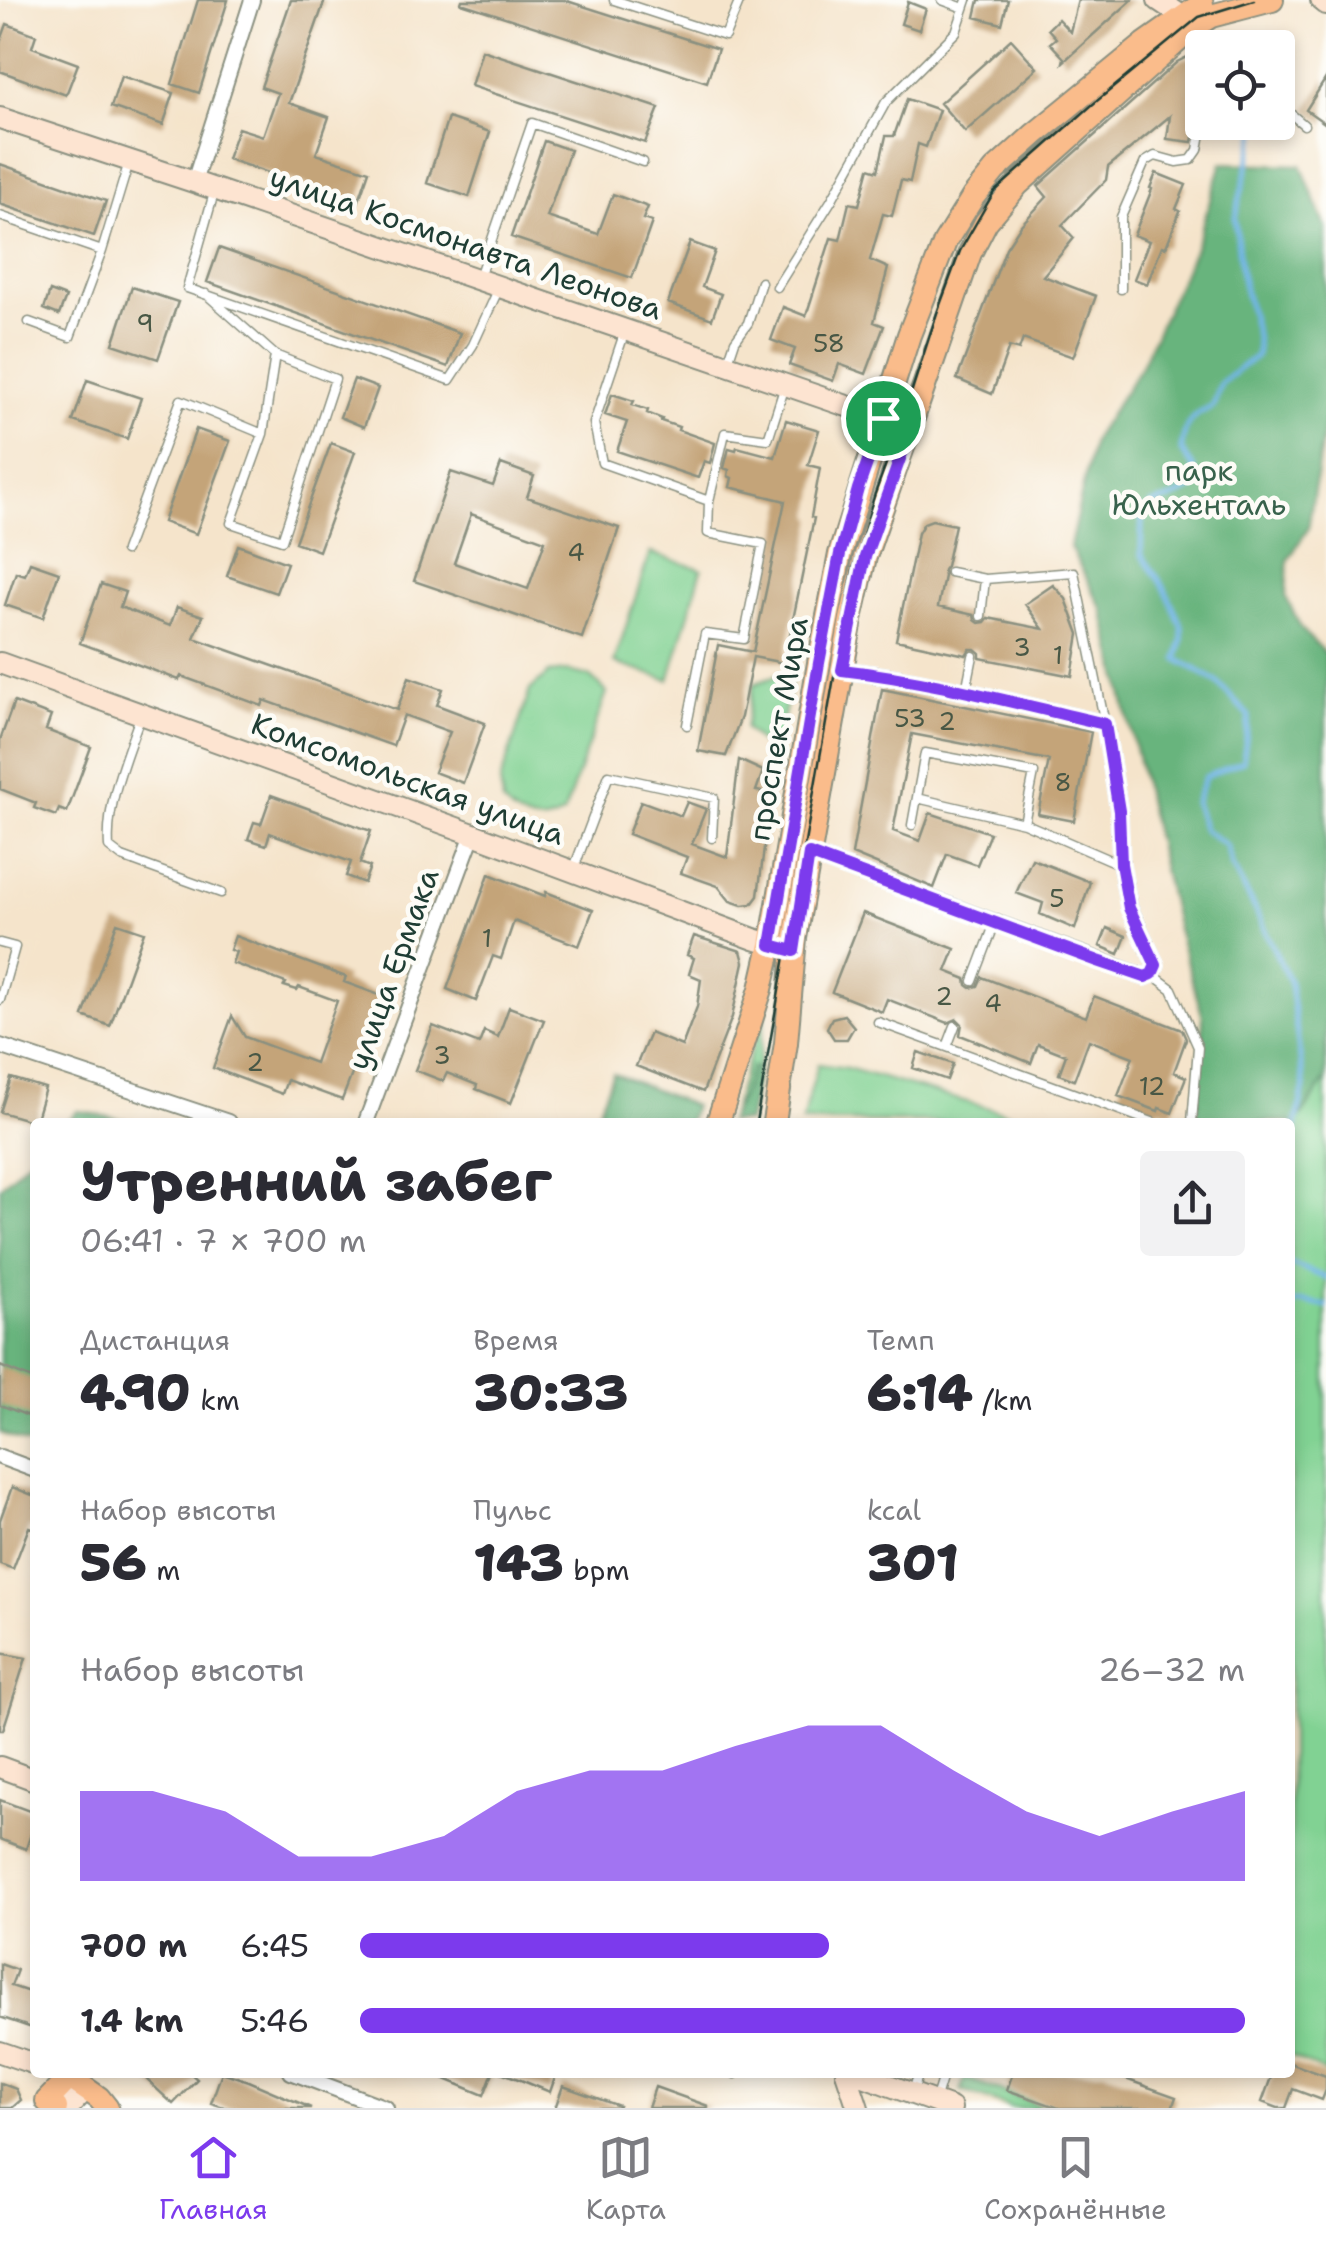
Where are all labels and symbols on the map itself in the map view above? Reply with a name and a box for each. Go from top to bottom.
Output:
street label: улица Космонавта Леонова [264,156,668,330]
house number: 9 [136,306,154,340]
house number: 58 [813,326,845,360]
pin [841,376,926,461]
park label: парк Юльхенталь [1112,450,1286,525]
house number: 4 [567,535,585,569]
street label: проспект Мира [738,614,818,844]
house number: 3 [1013,630,1031,664]
house number: 1 [1053,638,1063,672]
house number: 53 [894,701,926,735]
street label: Комсомольская улица [246,703,571,855]
house number: 2 [938,704,956,738]
house number: 8 [1054,765,1072,799]
street label: улица Ермака [338,862,449,1075]
house number: 5 [1049,881,1065,915]
house number: 1 [482,921,492,955]
house number: 2 [935,979,953,1013]
house number: 4 [984,986,1002,1020]
house number: 3 [433,1038,451,1072]
house number: 2 [246,1045,264,1079]
house number: 12 [1139,1069,1165,1103]

